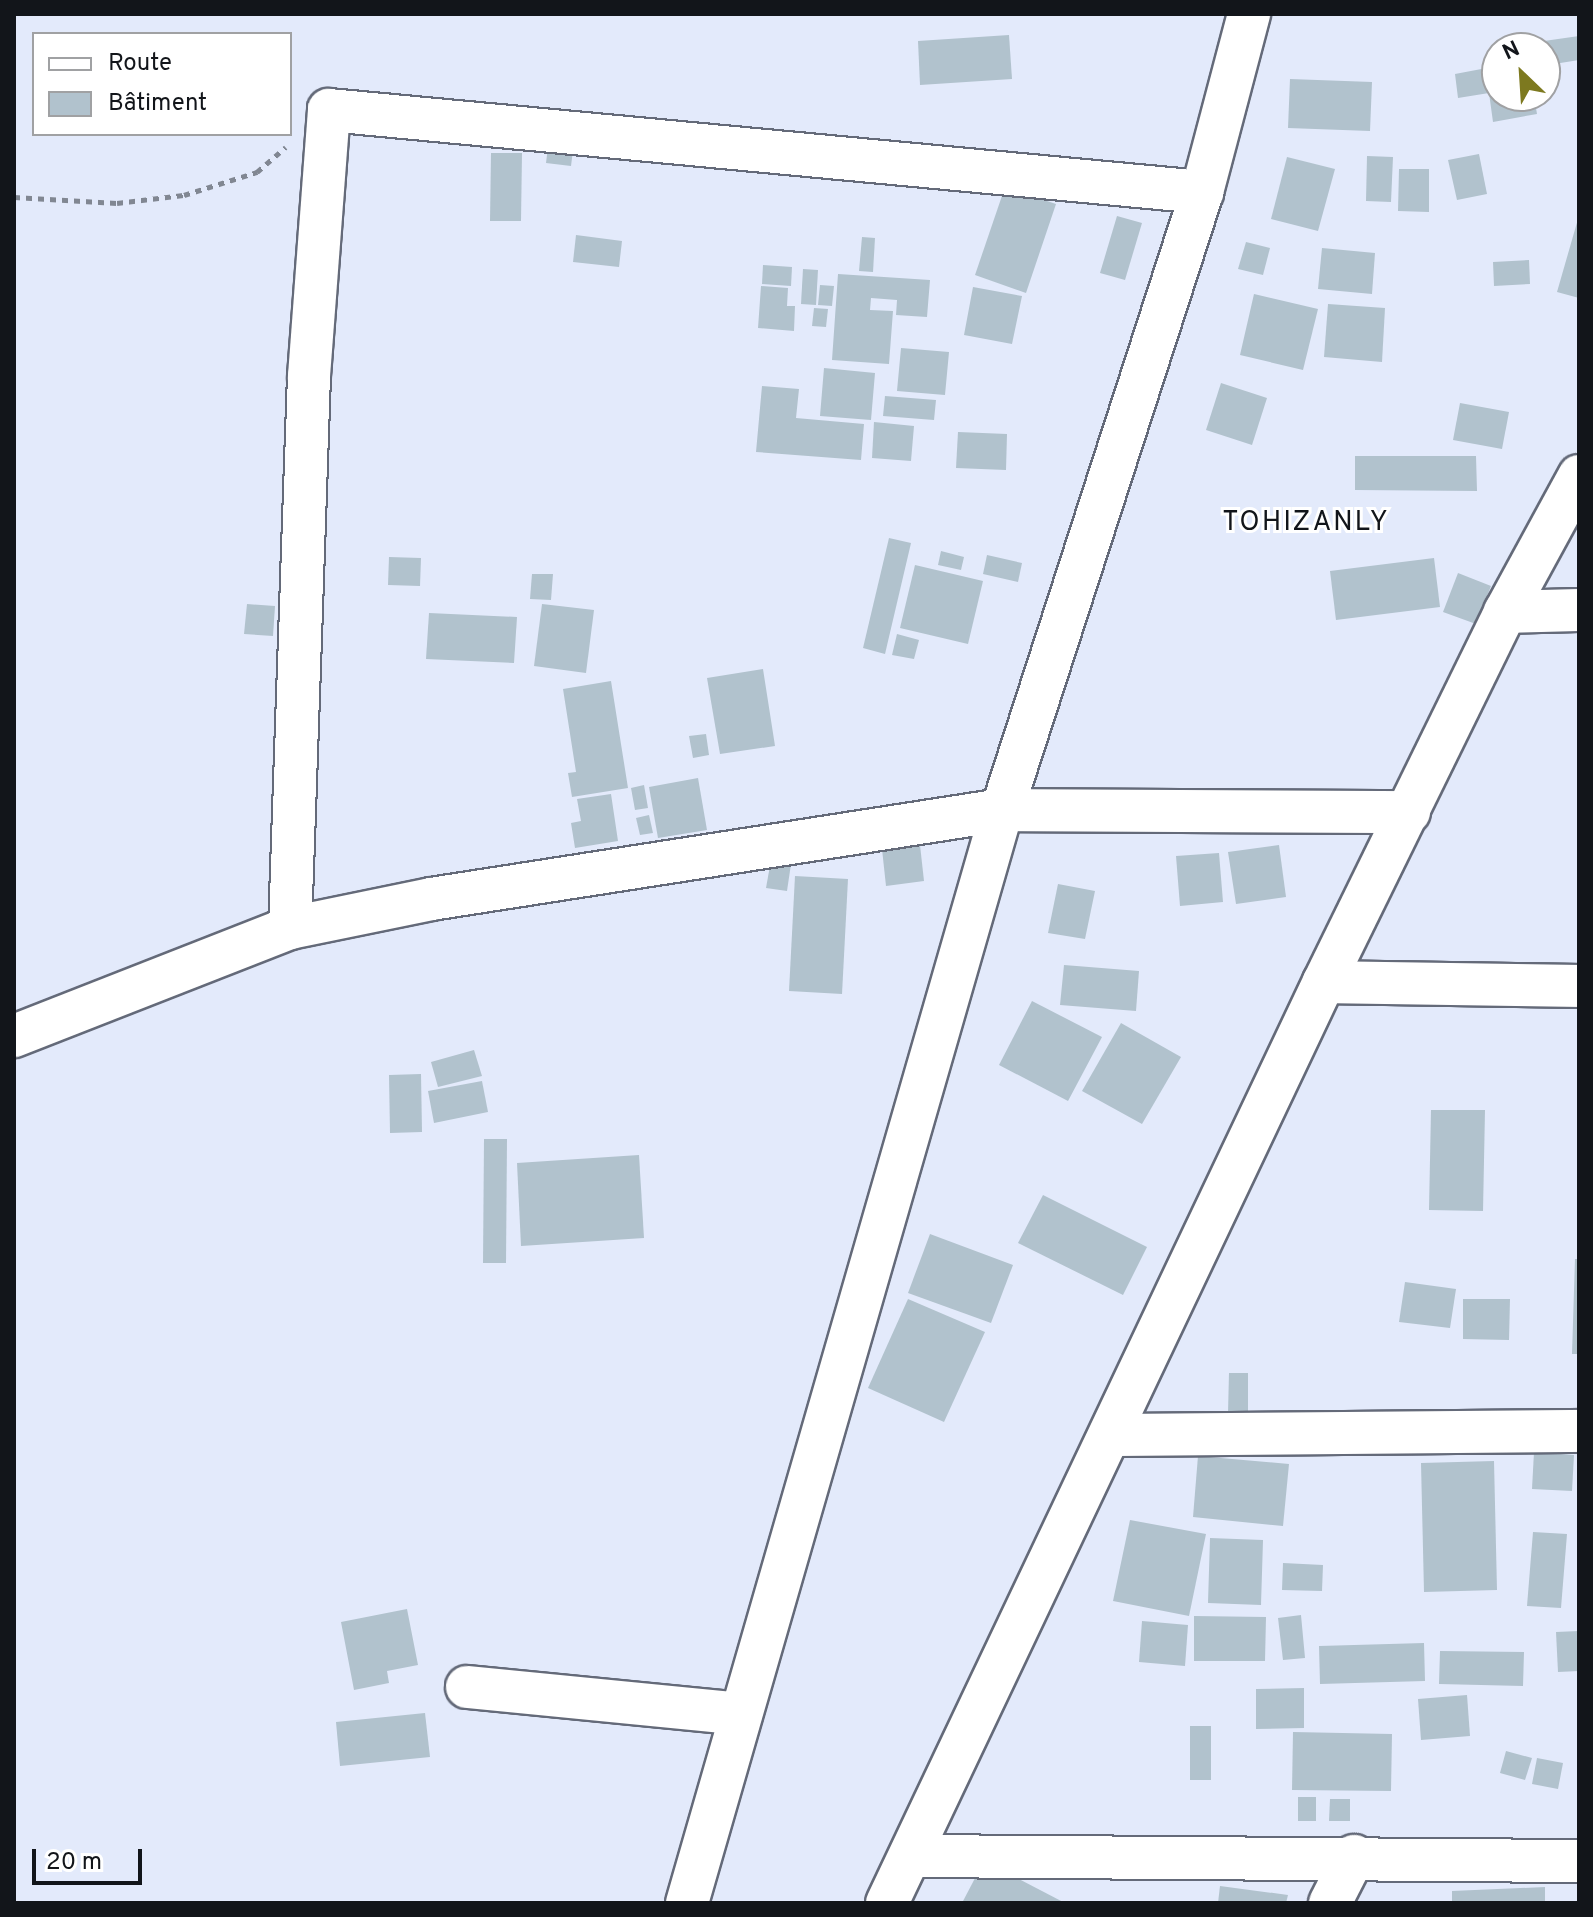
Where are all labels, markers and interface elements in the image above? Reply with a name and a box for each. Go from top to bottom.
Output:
legend [32,32,292,136]
north arrow [1481,32,1561,112]
text: N [1499,36,1524,67]
text: Route [108,49,172,79]
text: Bâtiment [108,89,207,119]
district label: TOHIZANLY [1222,506,1390,540]
scale bar [36,1833,146,1883]
text: 20 m [46,1848,102,1878]

